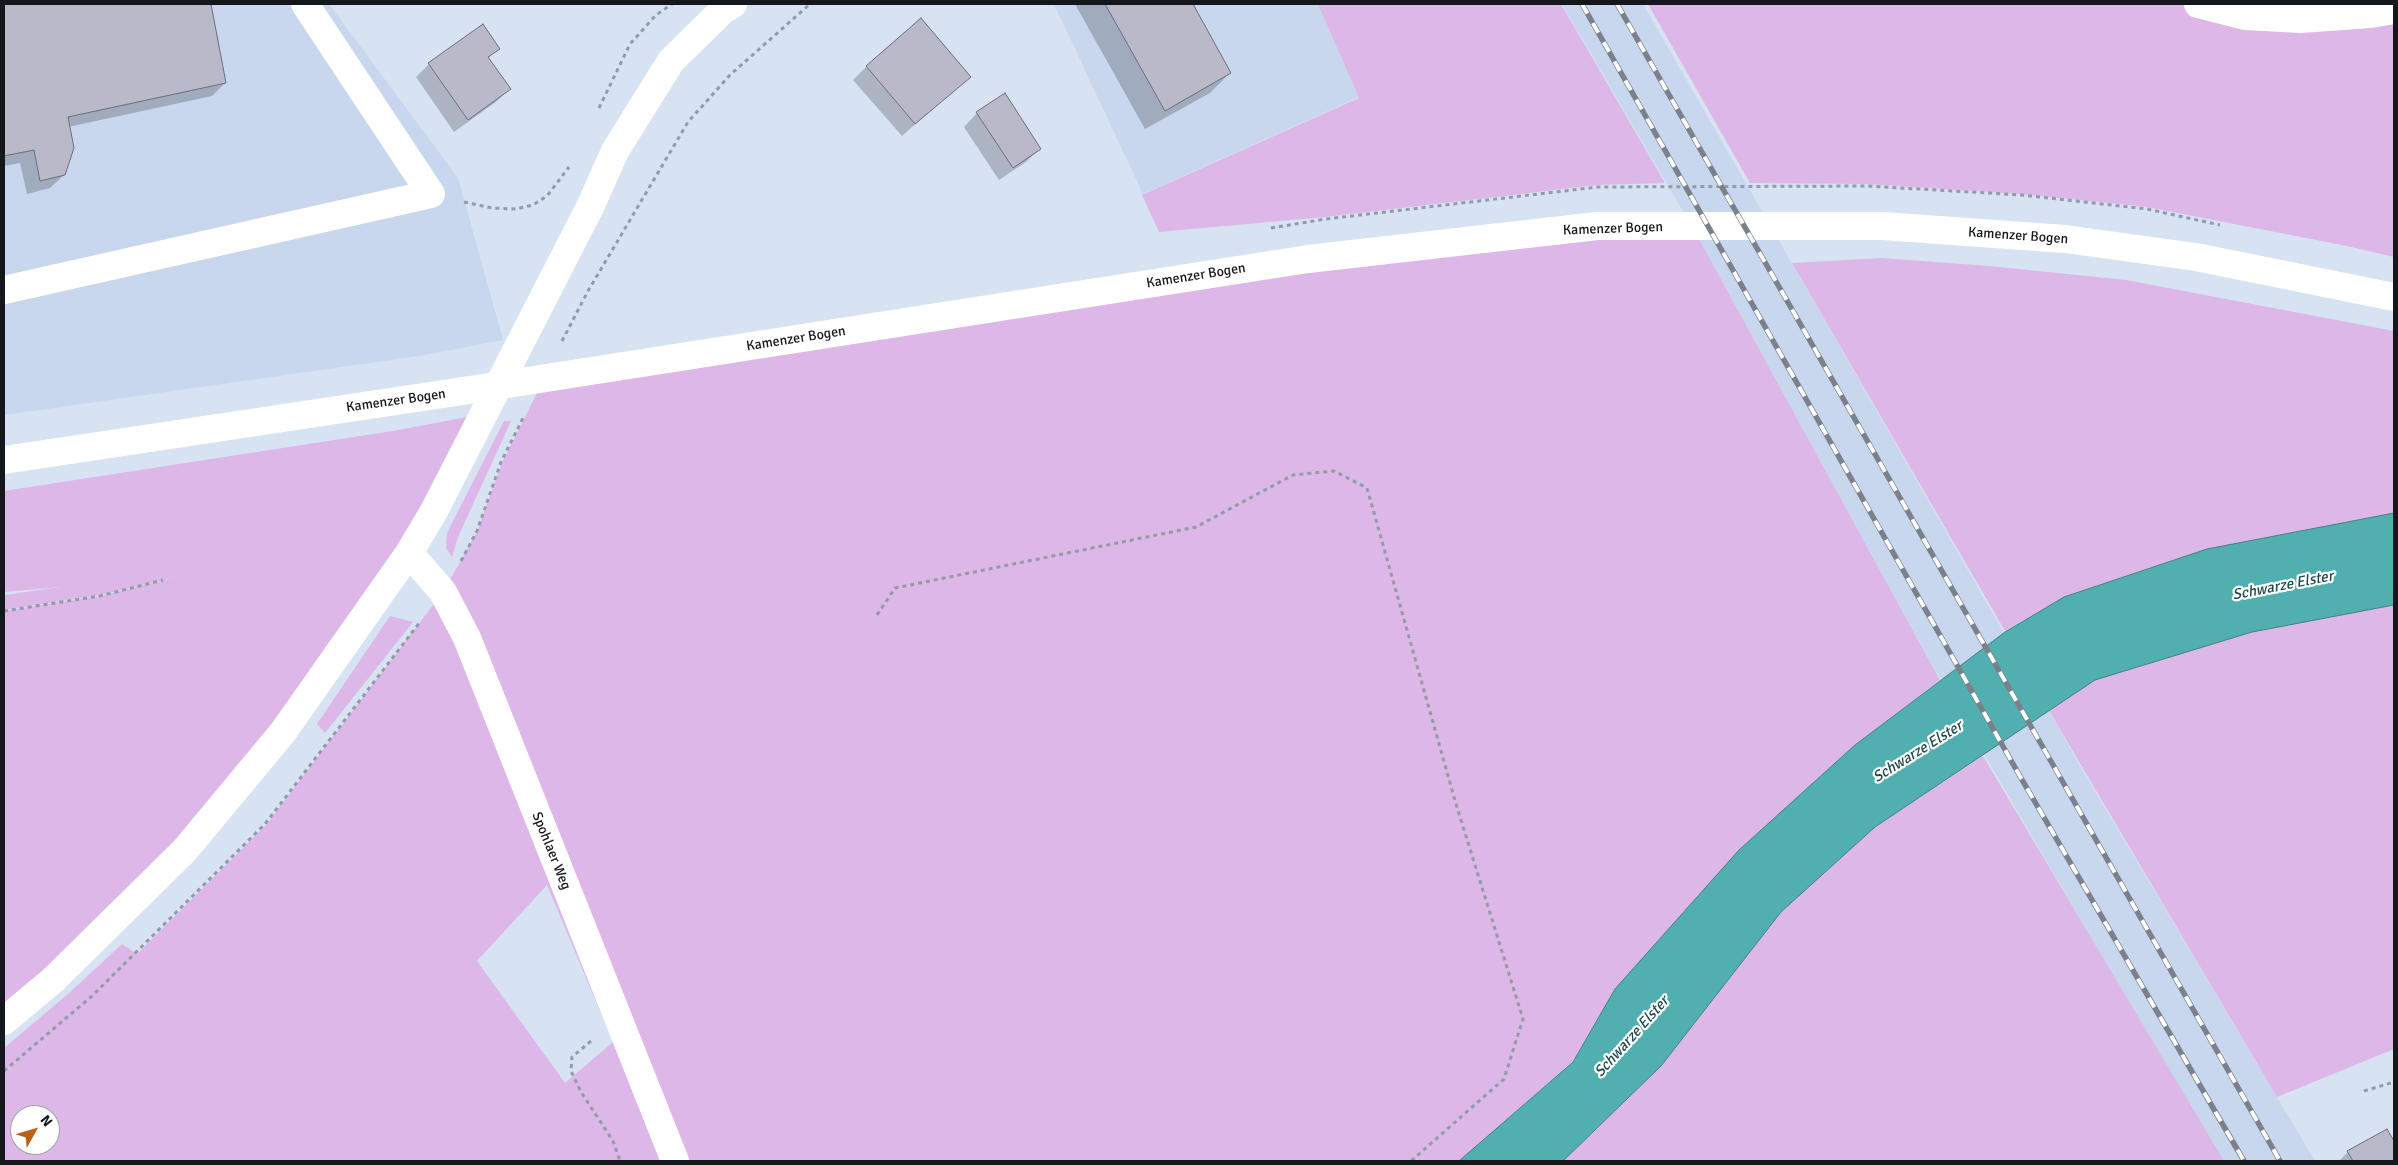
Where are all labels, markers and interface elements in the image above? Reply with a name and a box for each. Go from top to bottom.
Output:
street label: Kamenzer Bogen [1563,219,1663,239]
street label: Kamenzer Bogen [1967,224,2069,248]
street label: Kamenzer Bogen [1145,260,1247,292]
street label: Kamenzer Bogen [745,323,847,355]
street label: Kamenzer Bogen [345,386,447,416]
water label: Schwarze Elster [2231,567,2335,605]
water label: Schwarze Elster [1870,717,1966,787]
street label: Spohlaer Weg [528,810,574,892]
water label: Schwarze Elster [1591,993,1673,1081]
north arrow [10,1105,60,1155]
text: N [37,1112,56,1130]

